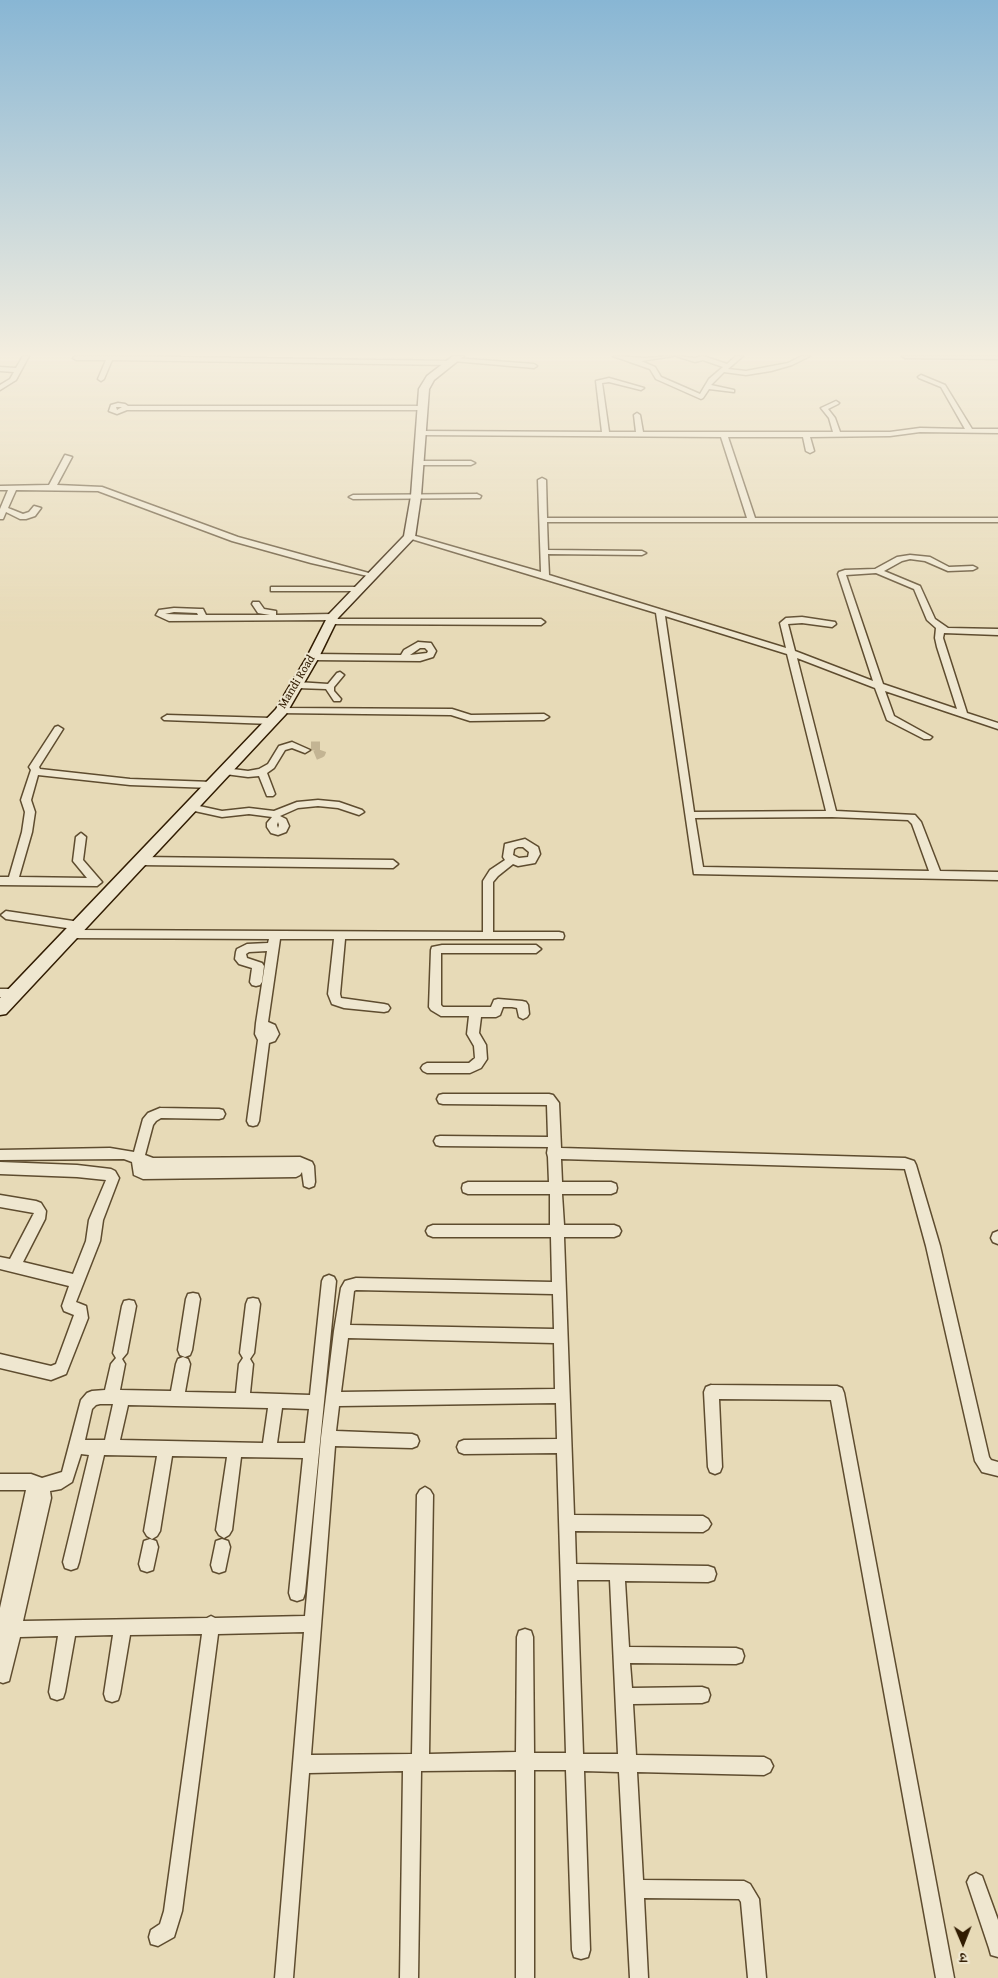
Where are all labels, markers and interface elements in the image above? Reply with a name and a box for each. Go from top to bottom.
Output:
street label: Mandi Road [275,653,319,711]
north arrow [938,1918,988,1968]
text: उ [960,1948,967,1968]

